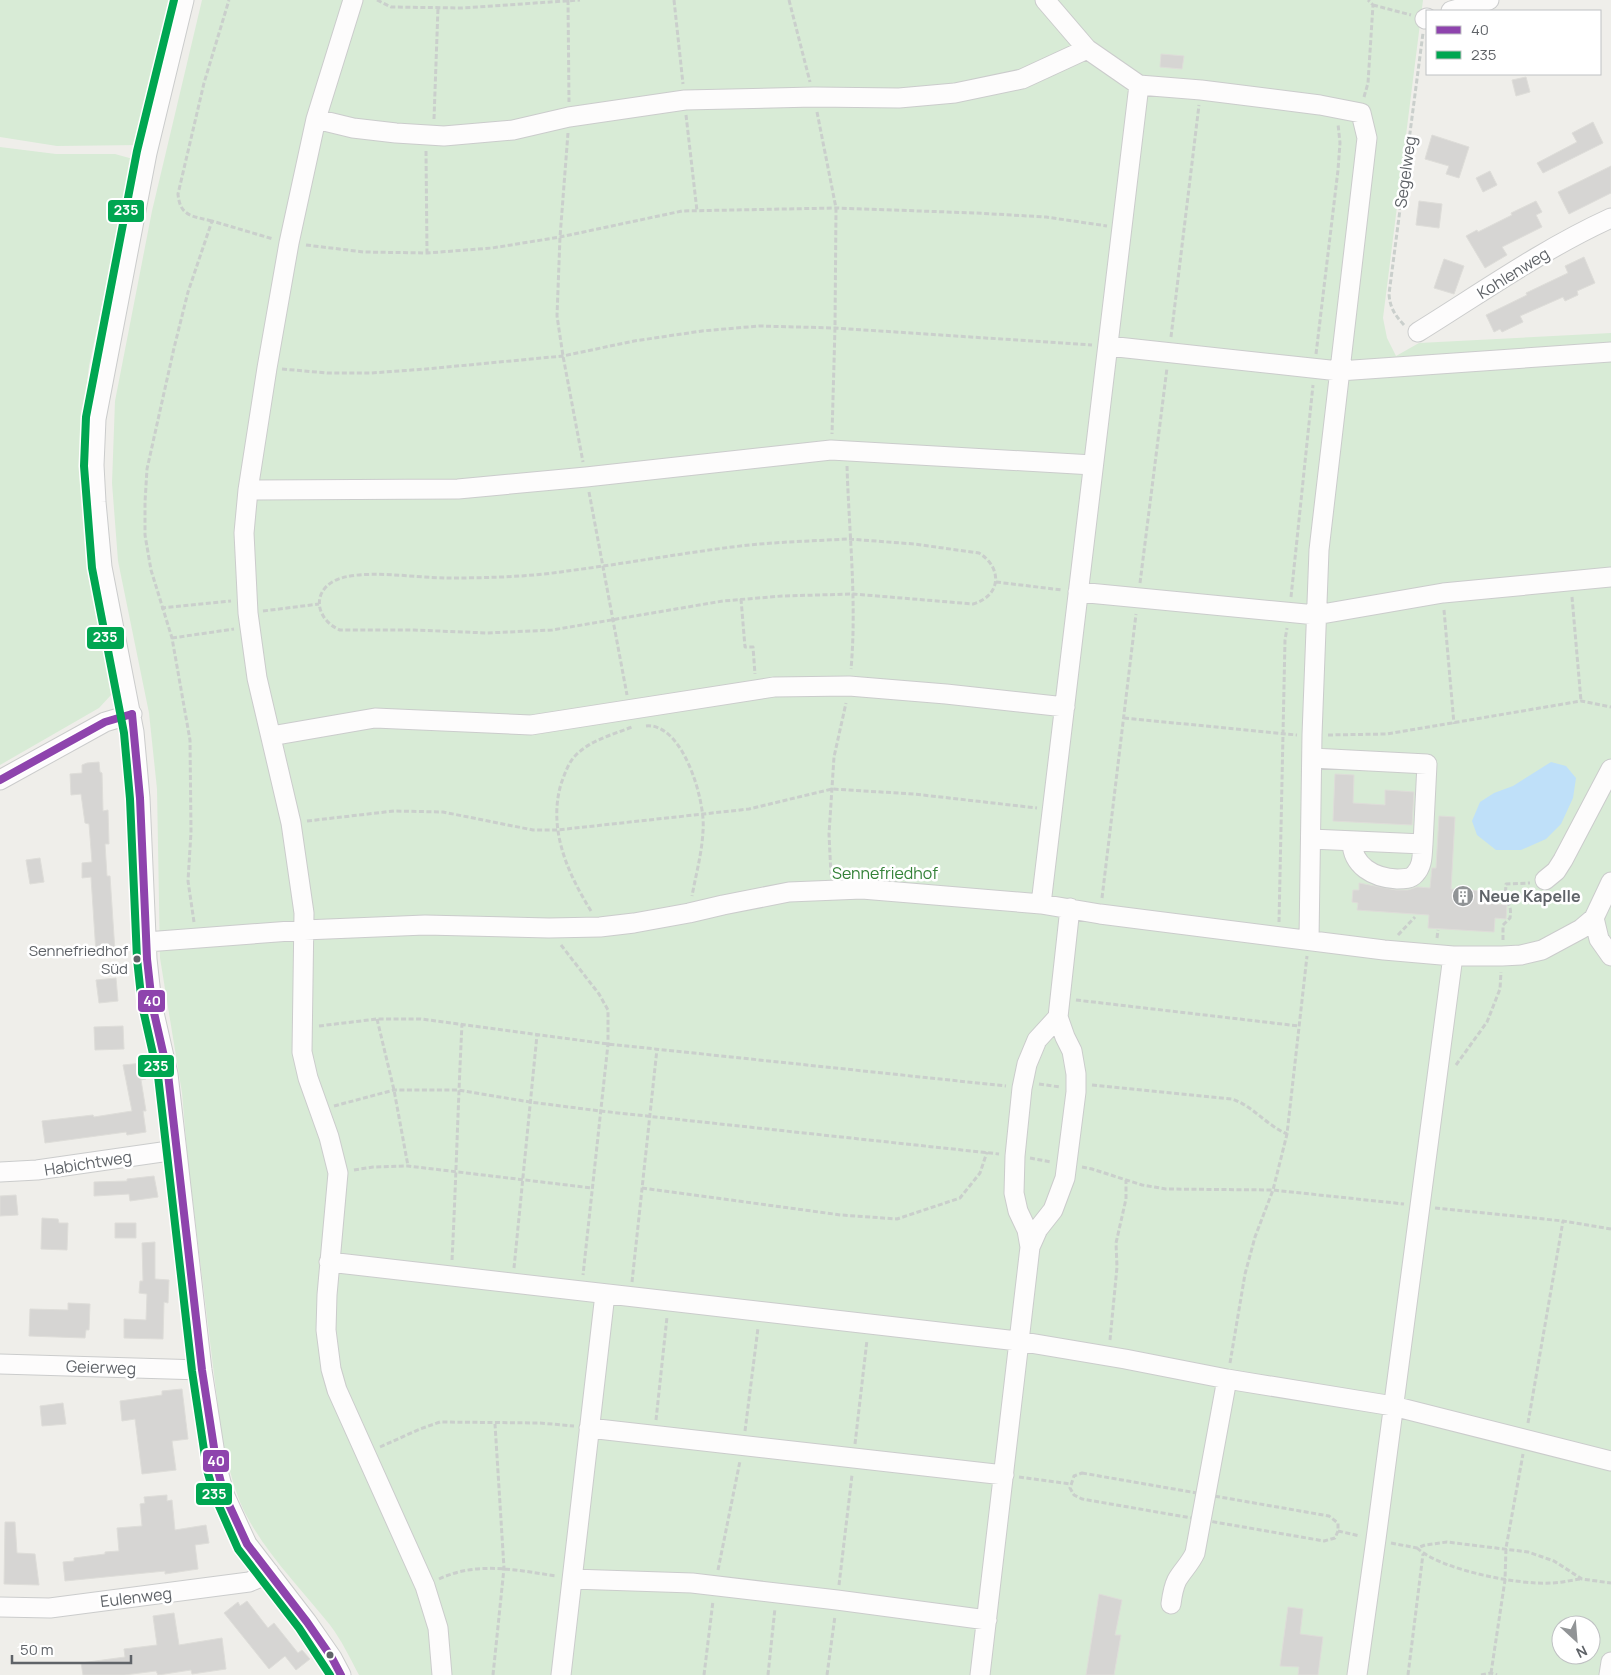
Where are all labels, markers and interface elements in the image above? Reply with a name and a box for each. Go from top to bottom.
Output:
legend [1426,10,1601,75]
text: 40 [1471,19,1489,40]
text: 235 [1471,44,1497,65]
street label: Segelweg [1389,135,1421,209]
line badge: 235 [107,199,145,223]
text: 235 [114,200,138,219]
street label: Kohlenweg [1473,242,1553,304]
line badge: 235 [86,626,125,650]
text: 235 [93,627,117,646]
park label: Sennefriedhof [832,862,938,884]
building icon: Neue Kapelle [1451,884,1475,908]
place label: Neue Kapelle [1479,885,1581,907]
place label: Sennefriedhof Süd [29,940,129,979]
marker: Sennefriedhof Süd [132,954,142,964]
line badge: 40 [137,989,166,1013]
text: 40 [143,991,161,1010]
line badge: 235 [137,1054,175,1078]
text: 235 [144,1056,168,1075]
street label: Habichtweg [43,1145,133,1181]
street label: Geierweg [65,1355,137,1379]
line badge: 40 [202,1449,230,1473]
text: 40 [207,1451,225,1470]
line badge: 235 [195,1482,233,1506]
text: 235 [202,1484,226,1503]
street label: Eulenweg [99,1582,173,1612]
north arrow [1551,1615,1601,1665]
scale bar [12,1632,131,1664]
text: 50 m [20,1639,54,1660]
text: N [1573,1641,1591,1663]
unlabelled marker [325,1650,335,1660]

